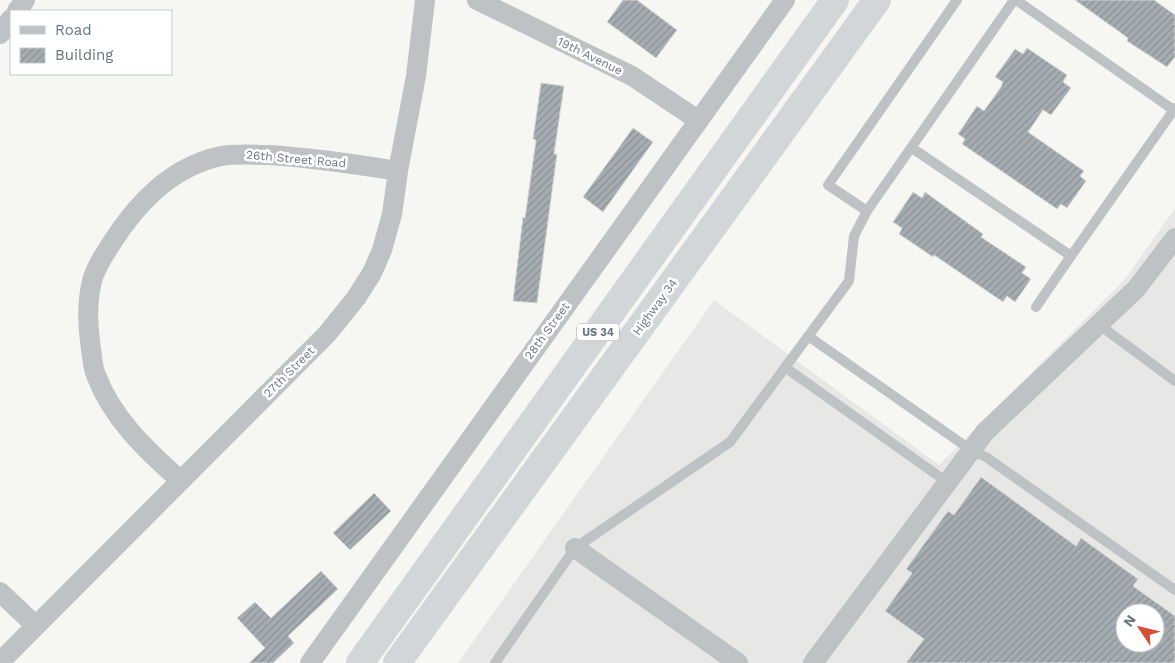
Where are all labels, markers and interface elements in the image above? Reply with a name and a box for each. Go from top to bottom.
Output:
legend [10,10,172,75]
text: Road [55,21,92,39]
street label: 19th Avenue [555,34,625,78]
text: Building [55,46,113,64]
street label: 26th Street Road [245,148,347,170]
street label: Highway 34 [630,276,680,338]
street label: 28th Street [522,300,572,362]
road number: US 34 [577,324,619,341]
street label: 27th Street [261,344,317,400]
north arrow [1115,603,1165,653]
text: N [1120,612,1139,629]

